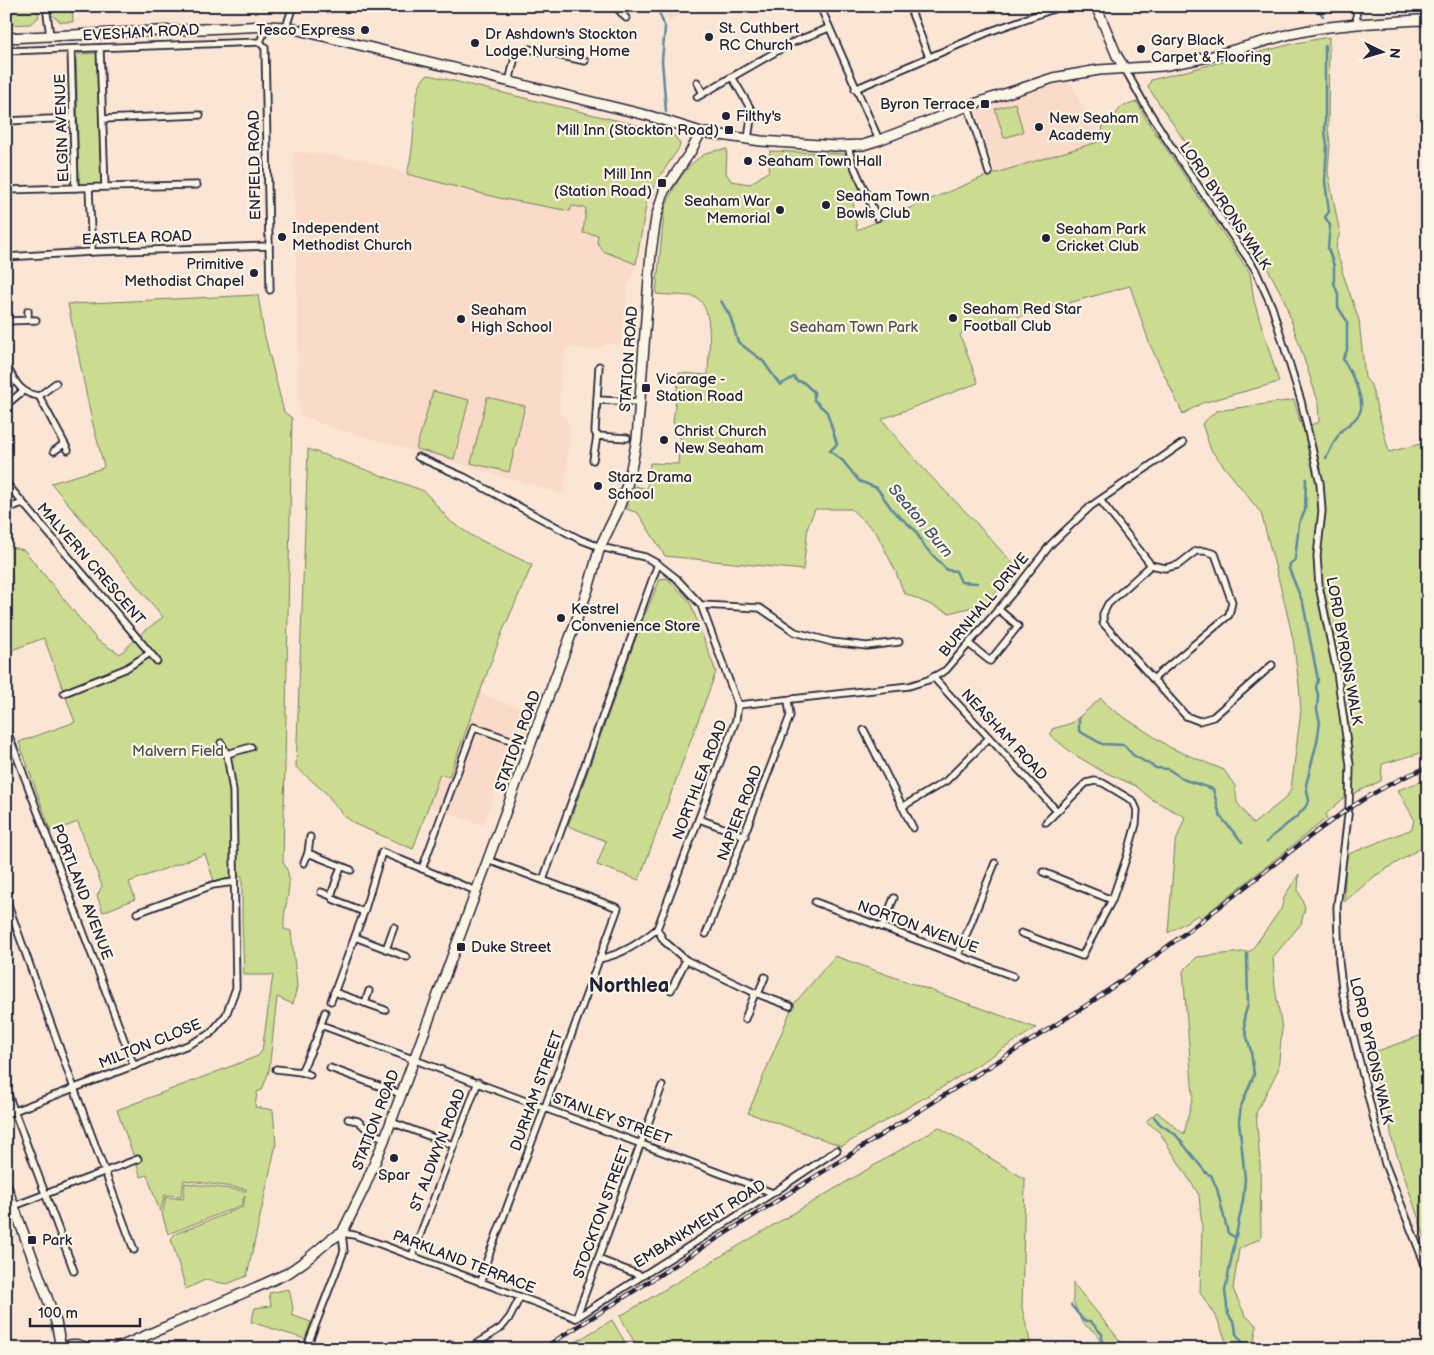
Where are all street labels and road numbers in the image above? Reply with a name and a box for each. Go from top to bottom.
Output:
street label: EVESHAM ROAD [82,20,200,46]
street label: ELGIN AVENUE [51,73,73,183]
street label: ENFIELD ROAD [245,110,265,220]
street label: LORD BYRONS WALK [1175,138,1275,274]
street label: EASTLEA ROAD [82,227,193,249]
street label: STATION ROAD [616,305,642,413]
street label: MALVERN CRESCENT [33,499,149,629]
street label: BURNHALL DRIVE [935,549,1033,661]
street label: LORD BYRONS WALK [1322,575,1366,727]
street label: NEASHAM ROAD [957,685,1051,785]
street label: STATION ROAD [491,688,545,794]
street label: NORTHLEA ROAD [668,717,732,843]
street label: NAPIER ROAD [713,762,767,863]
street label: PORTLAND AVENUE [47,821,117,963]
street label: NORTON AVENUE [855,896,981,958]
street label: LORD BYRONS WALK [1345,976,1397,1127]
street label: MILTON CLOSE [96,1015,204,1073]
street label: DURHAM STREET [506,1028,568,1154]
street label: STATION ROAD [348,1067,404,1173]
street label: ST ALDWYN ROAD [406,1086,470,1214]
street label: STANLEY STREET [550,1089,674,1149]
street label: STOCKTON STREET [569,1143,635,1281]
street label: EMBANKMENT ROAD [630,1176,770,1272]
street label: PARKLAND TERRACE [390,1226,538,1298]

